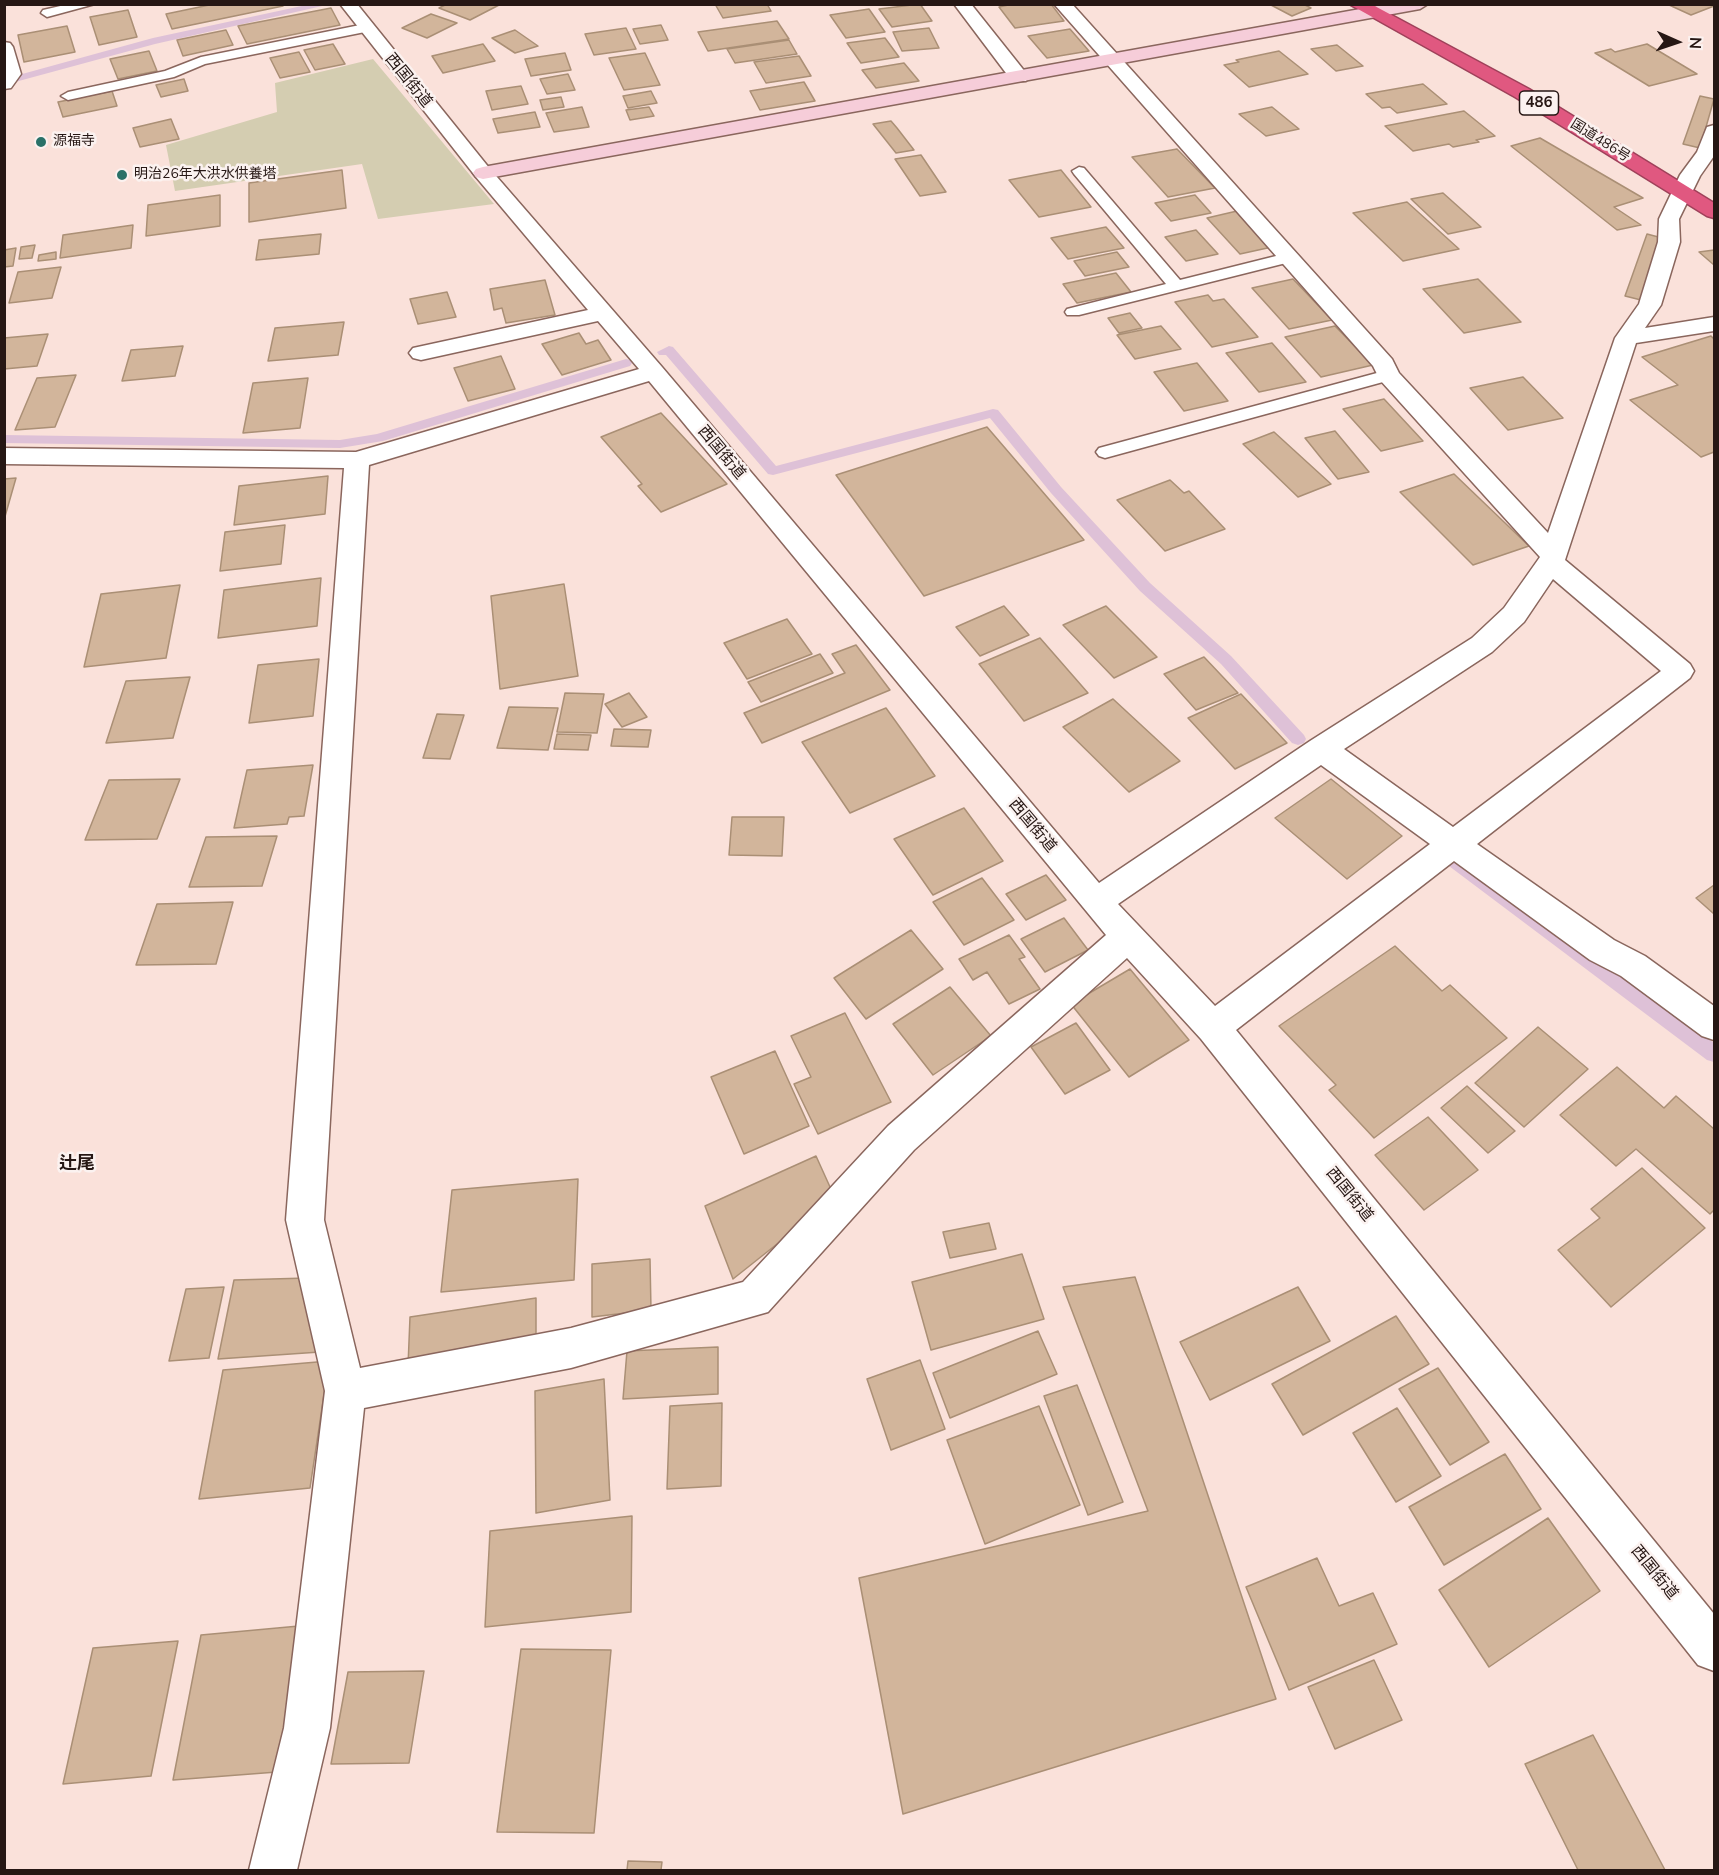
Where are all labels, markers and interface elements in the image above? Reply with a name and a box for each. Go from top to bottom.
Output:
north arrow [1647,12,1707,72]
text: N [1684,36,1706,49]
street label: 西国街道 [380,50,436,112]
road number: 486 [1520,91,1558,115]
street label: 国道486号 [1567,116,1633,166]
place label: 源福寺 [53,134,95,150]
marker: 源福寺 [34,135,48,149]
place label: 明治26年大洪水供養塔 [134,167,277,183]
marker: 明治26年大洪水供養塔 [115,168,129,182]
street label: 西国街道 [693,422,749,484]
street label: 西国街道 [1004,795,1060,857]
district label: 辻尾 [59,1154,95,1176]
street label: 西国街道 [1321,1164,1377,1226]
street label: 西国街道 [1626,1542,1682,1604]

